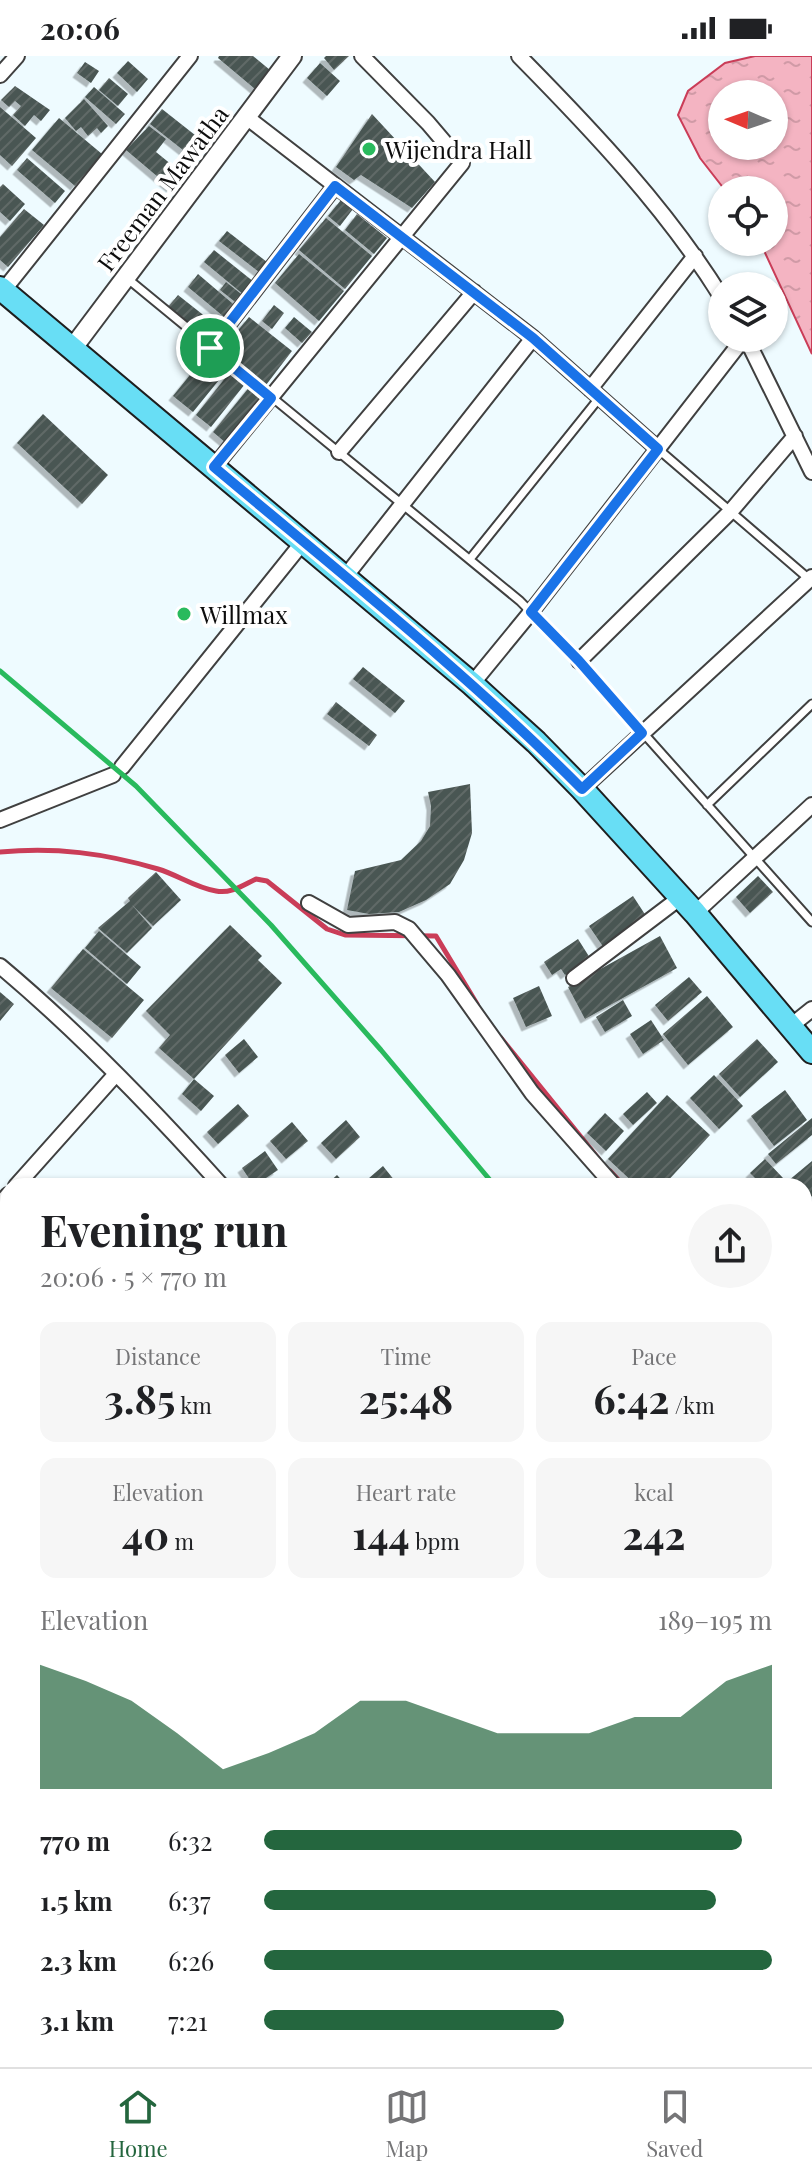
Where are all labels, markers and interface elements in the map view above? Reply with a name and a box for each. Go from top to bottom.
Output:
text: 20:06 [40,8,120,48]
north arrow [708,80,788,160]
map controls [708,80,788,352]
street label: Freeman Mawatha [89,99,235,277]
place label: Wijendra Hall [384,133,532,165]
marker: Wijendra Hall [360,140,378,158]
button: locate [708,176,788,256]
button: layers [708,272,788,352]
pin [176,314,244,382]
icon: arrive [188,326,232,370]
place label: Willmax [199,598,288,630]
marker: Willmax [175,605,193,623]
text: Evening run [40,1199,288,1258]
button: share [688,1204,772,1288]
text: 20:06 · 5 × 770 m [40,1259,227,1294]
text: Distance [115,1341,201,1371]
text: Time [381,1341,431,1371]
text: Pace [631,1341,677,1371]
text: 3.85 [104,1371,175,1424]
text: 25:48 [359,1371,453,1424]
text: 6:42 [593,1371,669,1424]
text: km [175,1390,212,1420]
text: /km [669,1390,715,1420]
text: Elevation [112,1477,204,1507]
text: Heart rate [356,1477,456,1507]
text: kcal [634,1477,674,1507]
text: 40 [122,1507,169,1560]
text: 144 [352,1507,410,1560]
text: 242 [623,1507,685,1560]
text: m [169,1526,194,1556]
text: bpm [410,1526,460,1556]
text: Elevation [40,1602,148,1637]
text: 189–195 m [658,1602,772,1637]
text: 770 m [40,1823,110,1858]
text: 6:32 [168,1823,213,1858]
text: 1.5 km [40,1883,113,1918]
text: 6:37 [168,1883,211,1918]
text: 2.3 km [40,1943,117,1978]
text: 6:26 [168,1943,214,1978]
text: 3.1 km [40,2003,114,2038]
text: 7:21 [168,2003,208,2038]
tab: Home [109,2085,168,2163]
tab: Map [385,2085,429,2163]
tab: Saved [646,2085,703,2163]

